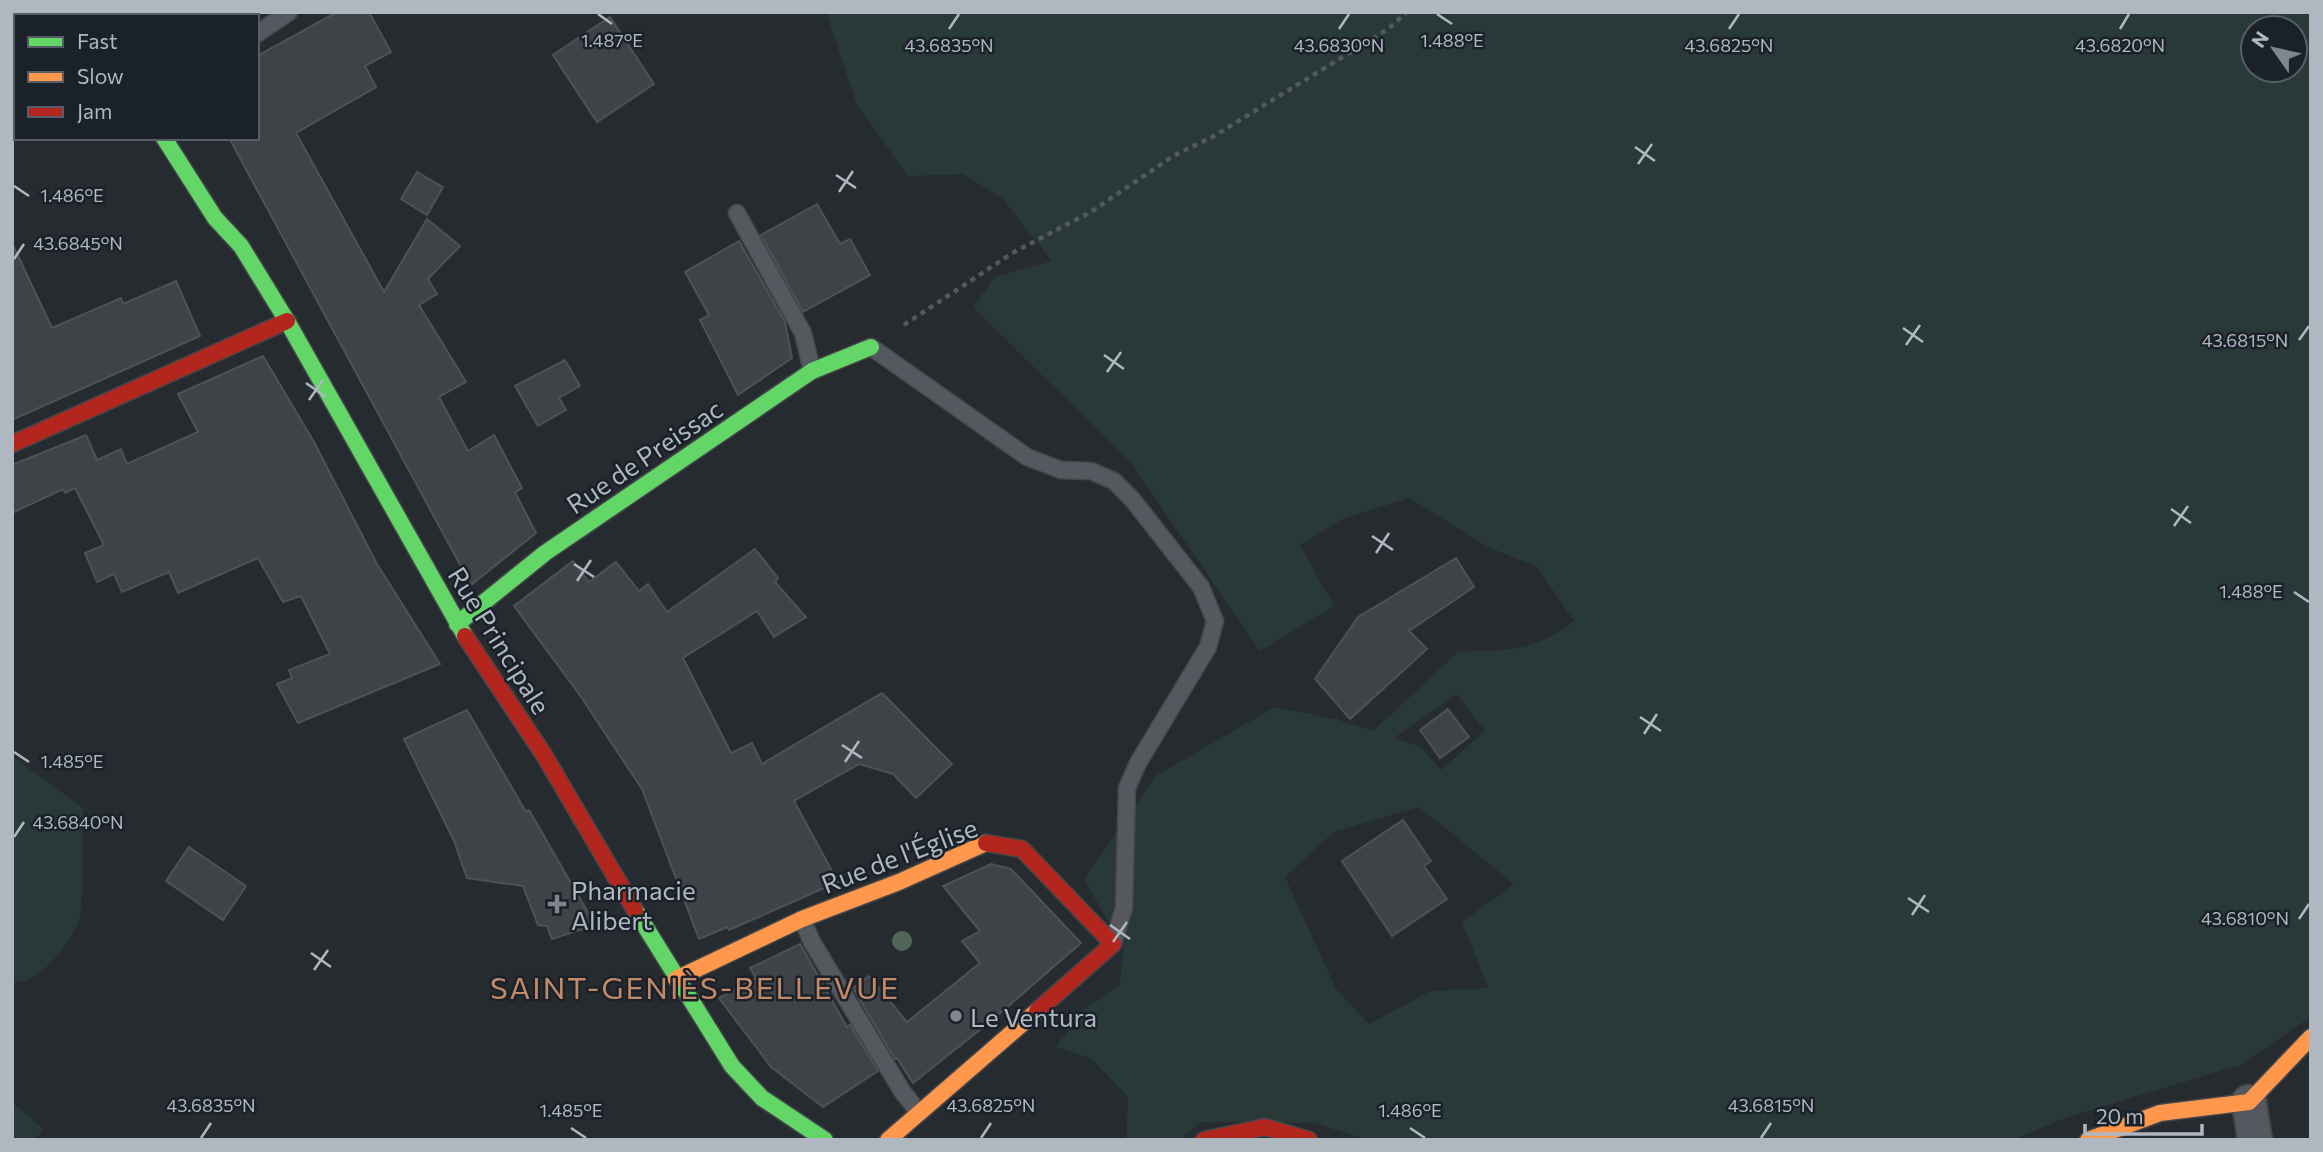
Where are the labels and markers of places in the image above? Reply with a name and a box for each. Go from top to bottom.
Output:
place label: Pharmacie Alibert [571,874,696,935]
marker: Pharmacie Alibert [549,896,565,912]
place label: Le Ventura [970,1001,1097,1032]
marker: Le Ventura [948,1008,964,1024]

